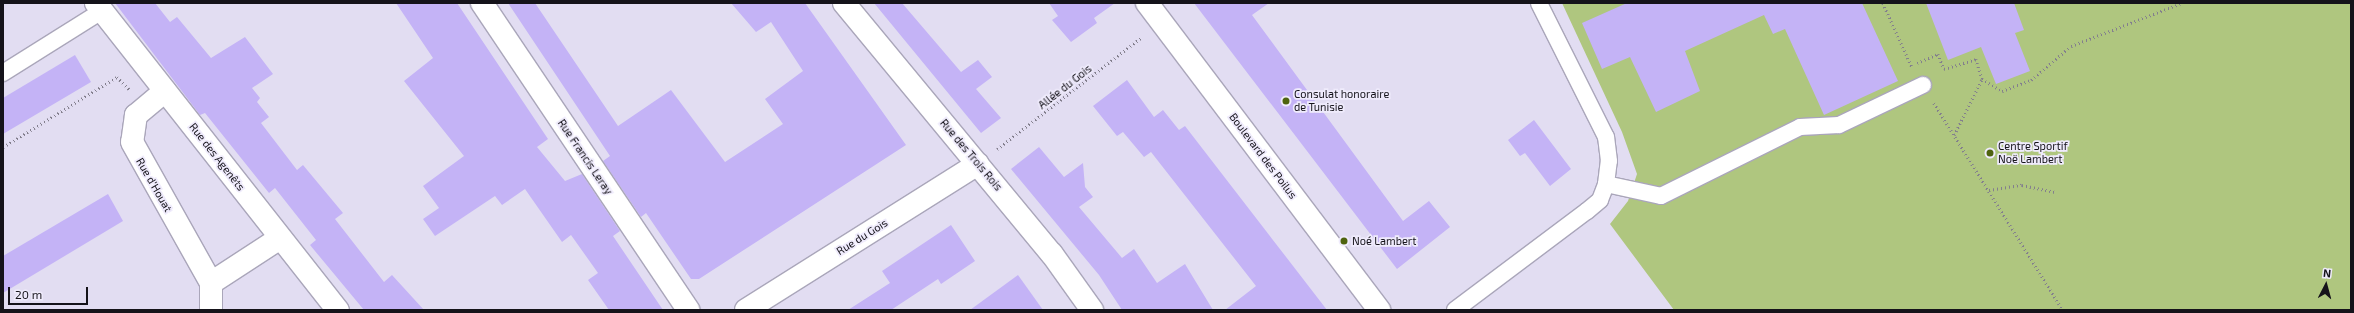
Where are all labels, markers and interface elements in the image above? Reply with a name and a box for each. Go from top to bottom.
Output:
street label: Allée du Gois [1036,62,1094,112]
place label: Consulat honoraire de Tunisie [1294,88,1389,114]
marker: Consulat honoraire de Tunisie [1281,96,1291,106]
street label: Boulevard des Poilus [1226,110,1300,202]
street label: Rue des Trois Rois [937,116,1005,194]
street label: Rue Francis Leray [555,117,615,197]
street label: Rue des Agenêts [186,120,248,194]
place label: Centre Sportif Noë Lambert [1998,140,2068,166]
marker: Centre Sportif Noë Lambert [1985,148,1995,158]
street label: Rue d'Houat [133,156,175,214]
street label: Rue du Gois [834,216,890,258]
place label: Noé Lambert [1352,234,1416,248]
marker: Noé Lambert [1339,236,1349,246]
north arrow [2306,265,2346,305]
text: N [2323,266,2332,279]
scale bar [10,279,90,305]
text: 20 m [15,287,42,301]

